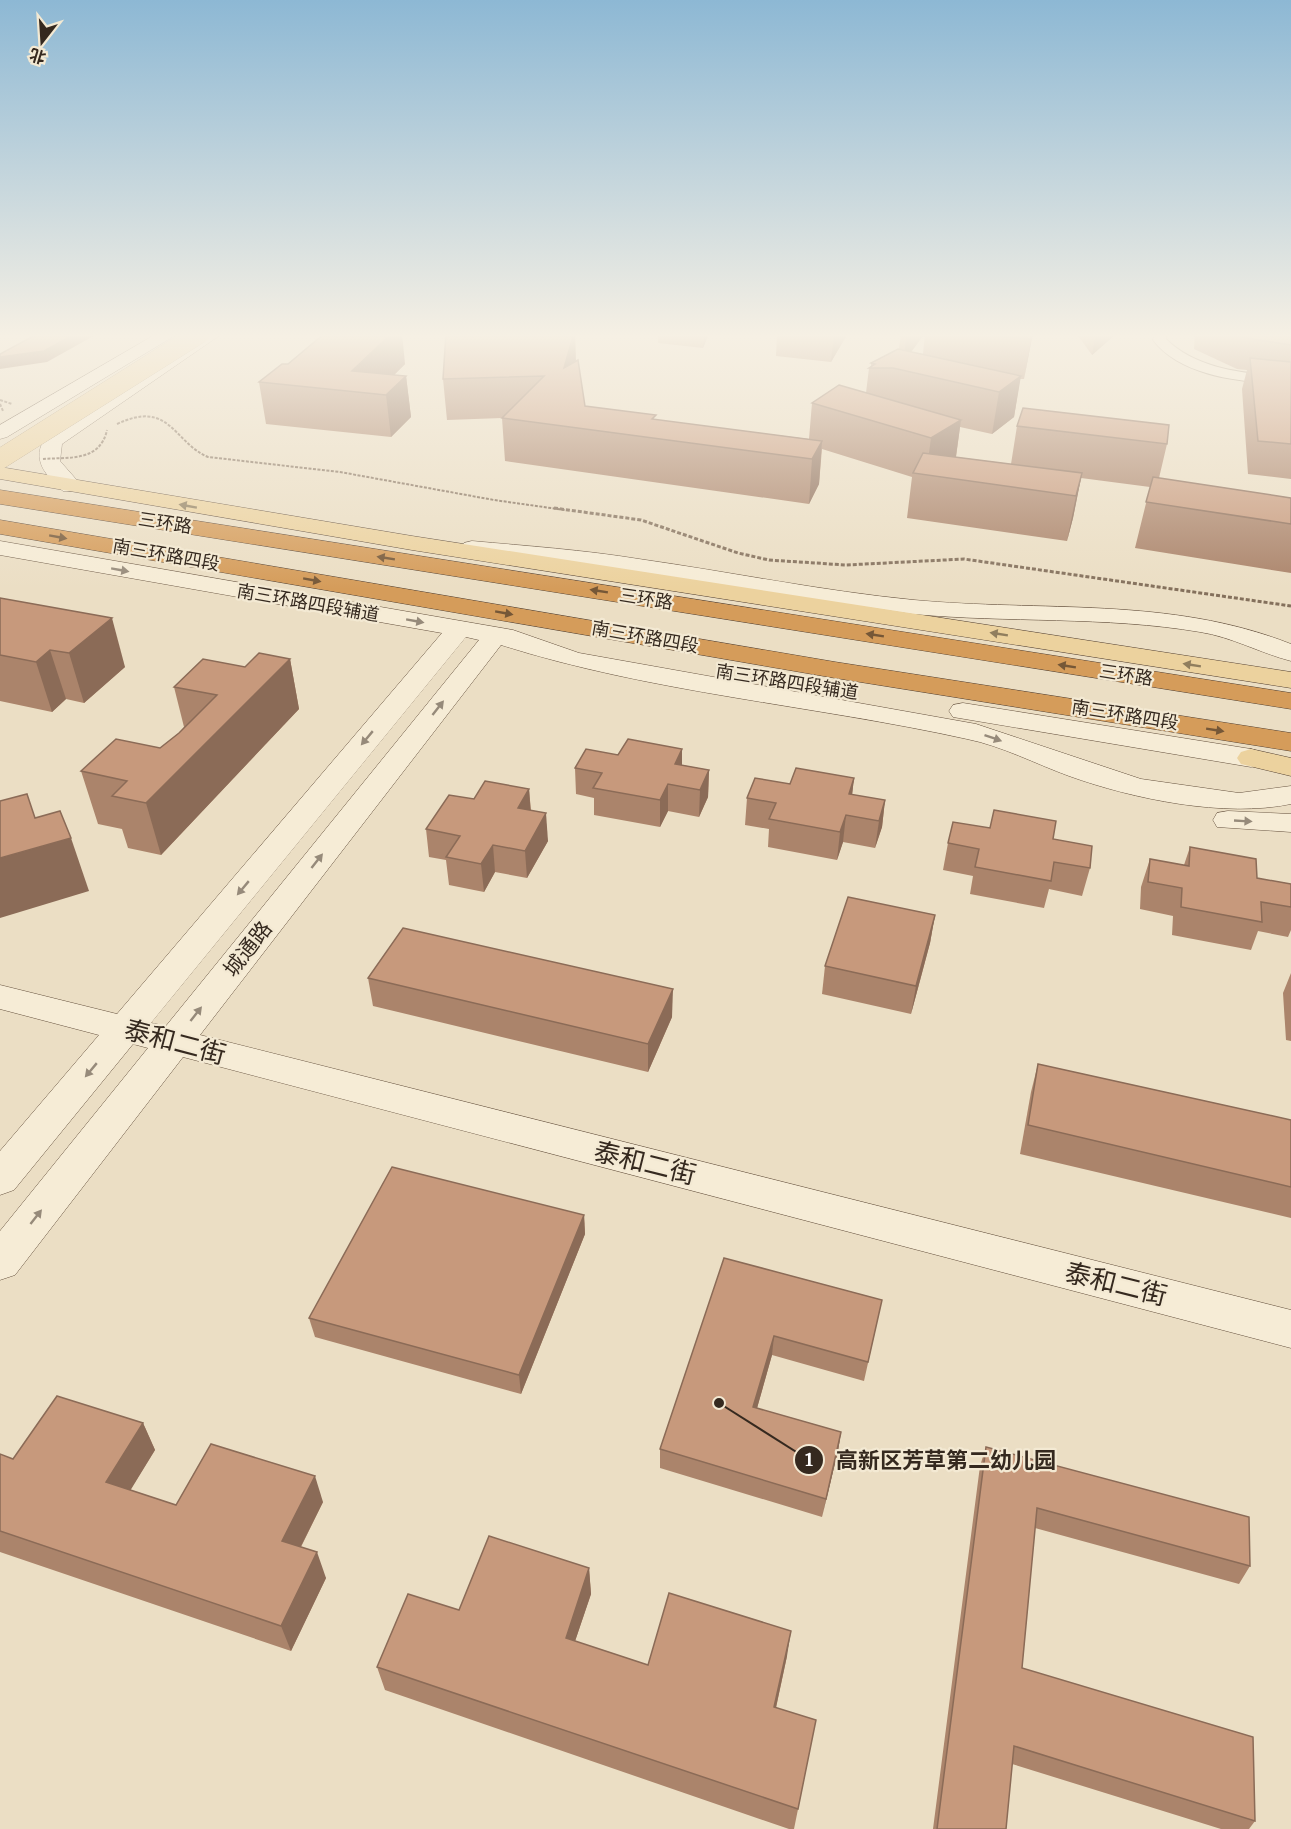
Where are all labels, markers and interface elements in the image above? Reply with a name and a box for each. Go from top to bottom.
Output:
north arrow [12,12,72,72]
text: 北 [27,44,48,68]
one-way arrow [179,501,198,510]
street label: 三环路 [137,507,194,538]
one-way arrow [48,533,67,542]
street label: 南三环路四段 [111,534,221,575]
one-way arrow [376,553,395,562]
one-way arrow [110,566,129,575]
one-way arrow [303,576,322,585]
street label: 南三环路四段辅道 [235,579,381,626]
street label: 三环路 [618,583,675,614]
one-way arrow [590,587,609,596]
one-way arrow [495,609,514,618]
street label: 南三环路四段 [590,616,700,657]
one-way arrow [406,617,425,626]
one-way arrow [865,630,884,639]
one-way arrow [989,630,1008,639]
street label: 南三环路四段辅道 [714,659,860,704]
street label: 三环路 [1098,659,1155,690]
one-way arrow [1182,660,1201,669]
one-way arrow [1058,661,1077,670]
street label: 南三环路四段 [1070,695,1180,734]
one-way arrow [431,700,444,716]
one-way arrow [1205,725,1224,734]
one-way arrow [361,730,374,746]
one-way arrow [984,733,1002,743]
one-way arrow [1233,816,1252,825]
one-way arrow [311,853,324,869]
one-way arrow [236,880,249,896]
street label: 城通路 [218,916,278,982]
one-way arrow [190,1007,202,1022]
street label: 泰和二街 [121,1012,230,1071]
one-way arrow [84,1062,97,1078]
street label: 泰和二街 [591,1134,700,1191]
one-way arrow [30,1209,42,1224]
street label: 泰和二街 [1062,1255,1171,1312]
callout: 高新区芳草第二幼儿园 [794,1440,1068,1480]
text: 高新区芳草第二幼儿园 [836,1446,1056,1474]
text: 1 [805,1448,813,1471]

